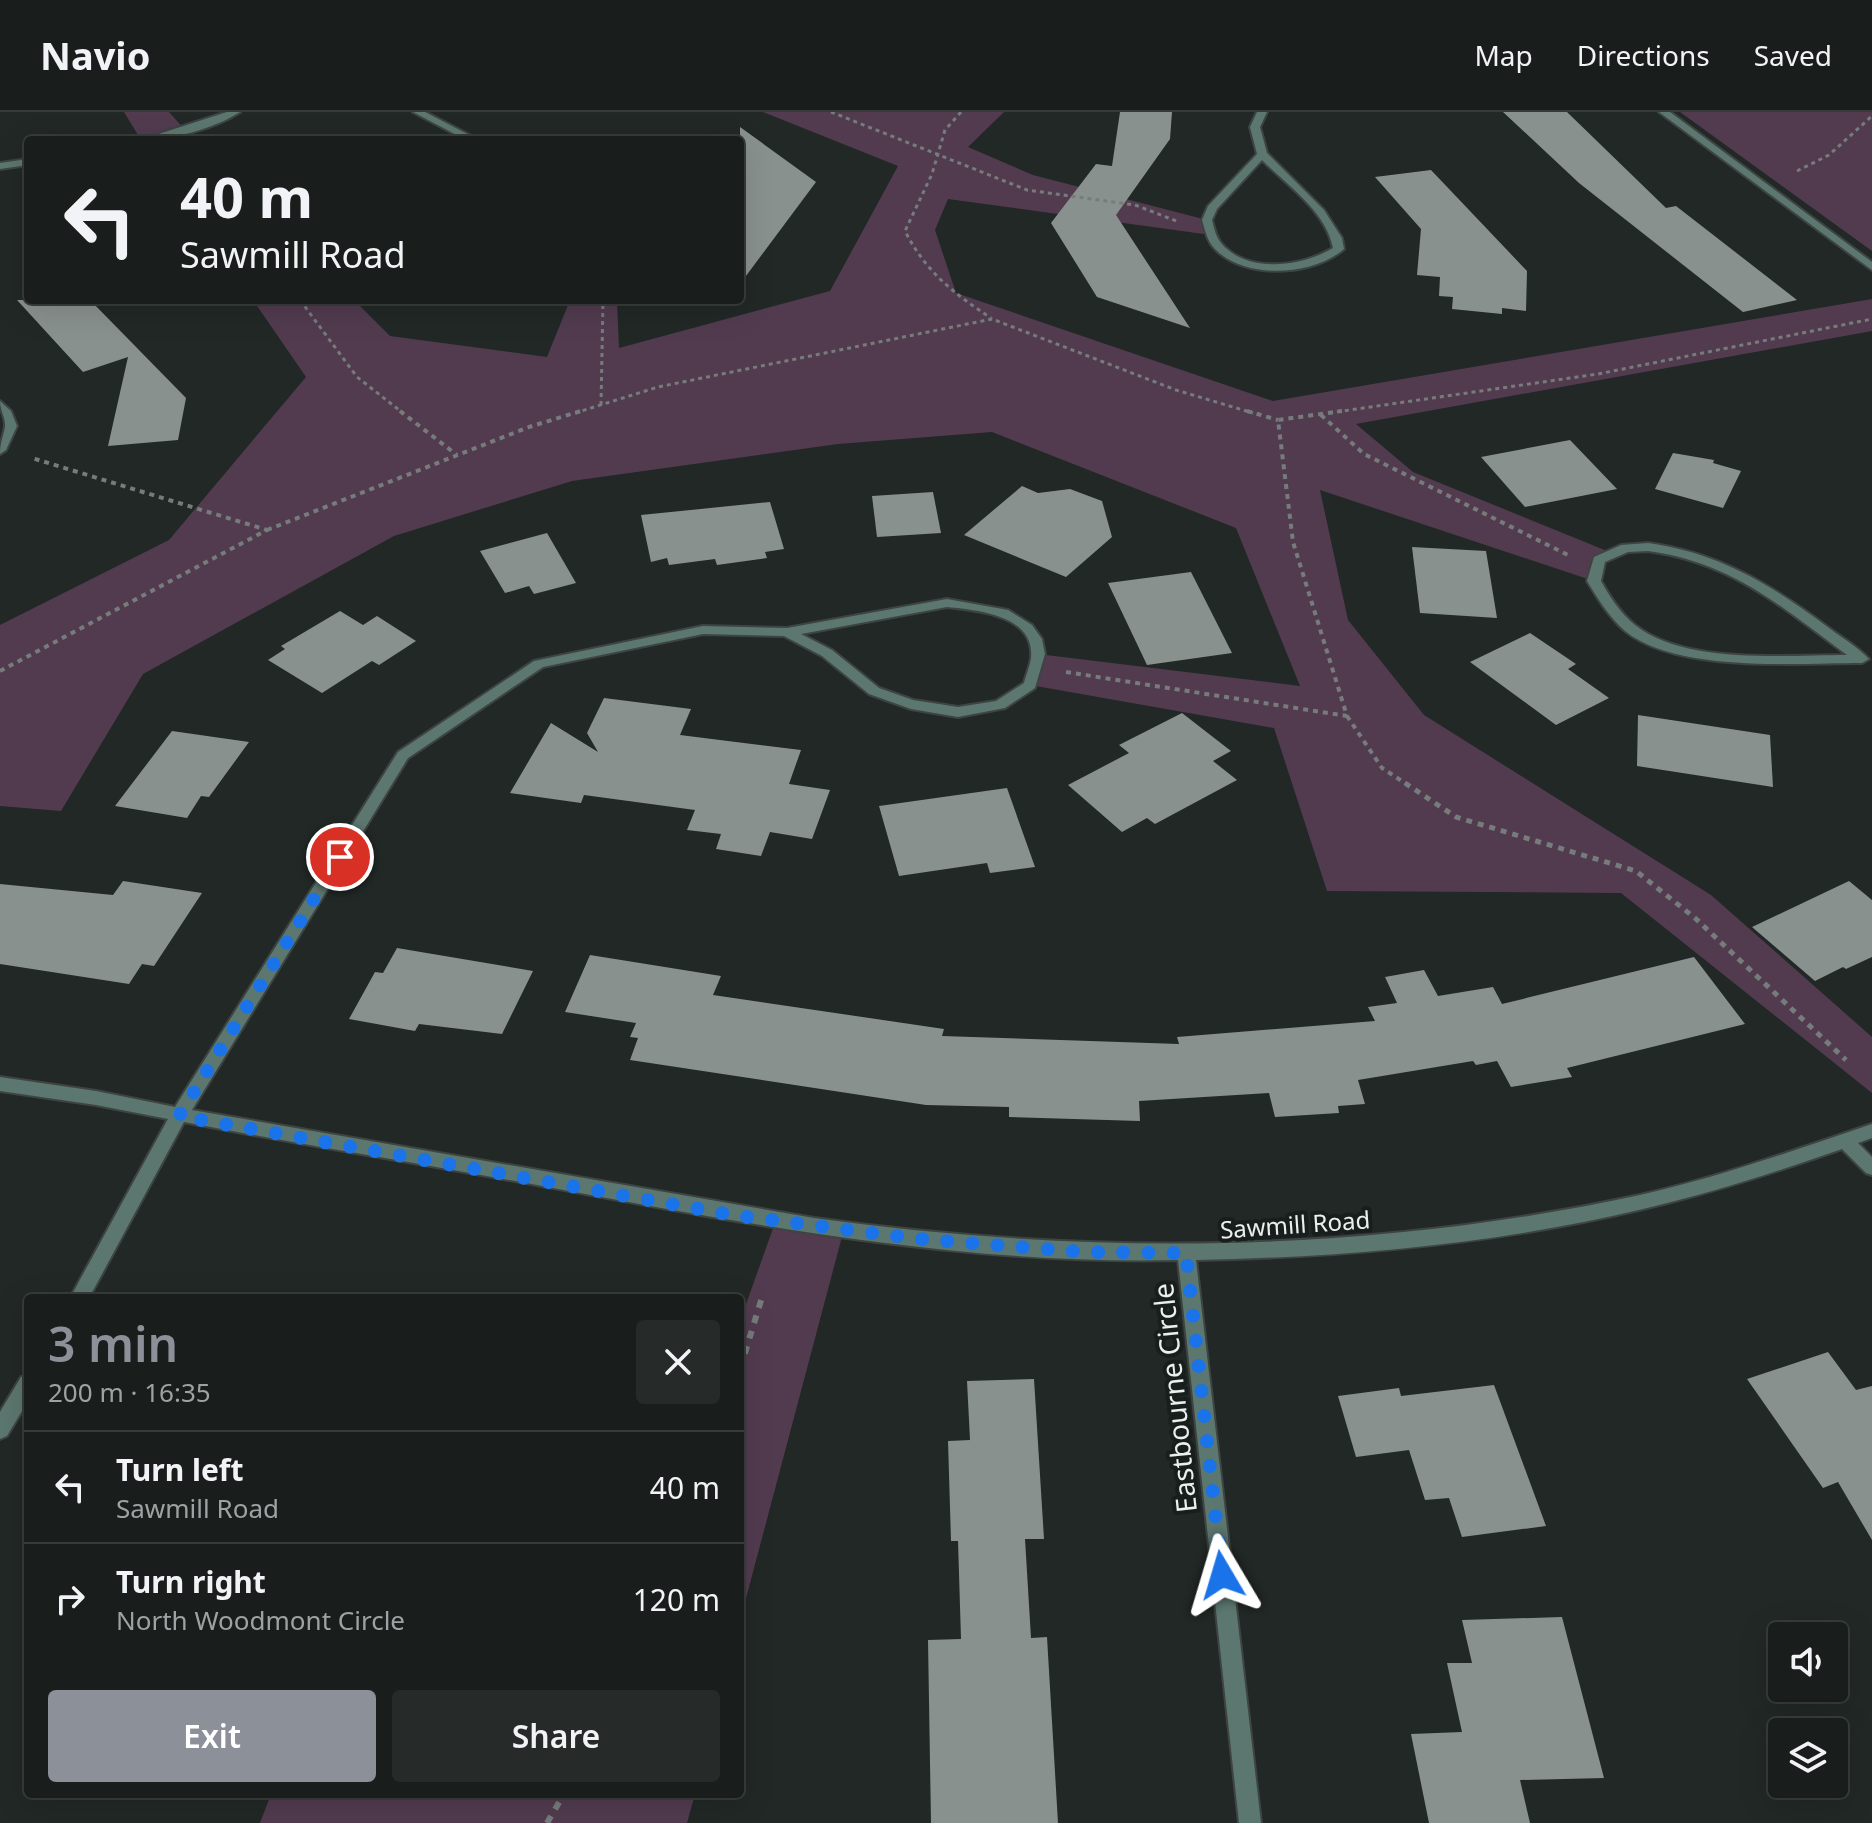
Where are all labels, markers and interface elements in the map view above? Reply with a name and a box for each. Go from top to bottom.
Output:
text: Navio [40,29,150,81]
text: Map [1474,36,1533,74]
text: Directions [1577,36,1710,74]
text: Saved [1754,36,1832,74]
text: 40 m [180,158,313,234]
icon: left [48,168,152,272]
text: Sawmill Road [180,230,406,279]
pin [306,823,374,891]
icon: arrive [318,835,362,879]
street label: Sawmill Road [1219,1202,1371,1246]
street label: Eastbourne Circle [1143,1281,1205,1515]
text: 3 min [48,1311,178,1376]
button: close [636,1320,720,1404]
text: 200 m · 16:35 [48,1374,211,1410]
text: Turn left [116,1449,244,1490]
icon: left [48,1465,92,1509]
text: 40 m [650,1467,720,1508]
text: Sawmill Road [116,1490,279,1526]
position arrow [1180,1533,1264,1617]
text: Turn right [116,1561,266,1602]
icon: right [48,1577,92,1621]
text: 120 m [633,1579,720,1620]
text: North Woodmont Circle [116,1602,405,1638]
map controls [1768,1622,1848,1798]
button: sound [1768,1622,1848,1702]
button: Exit [48,1690,376,1782]
button: Share [392,1690,720,1782]
button: layers [1768,1718,1848,1798]

